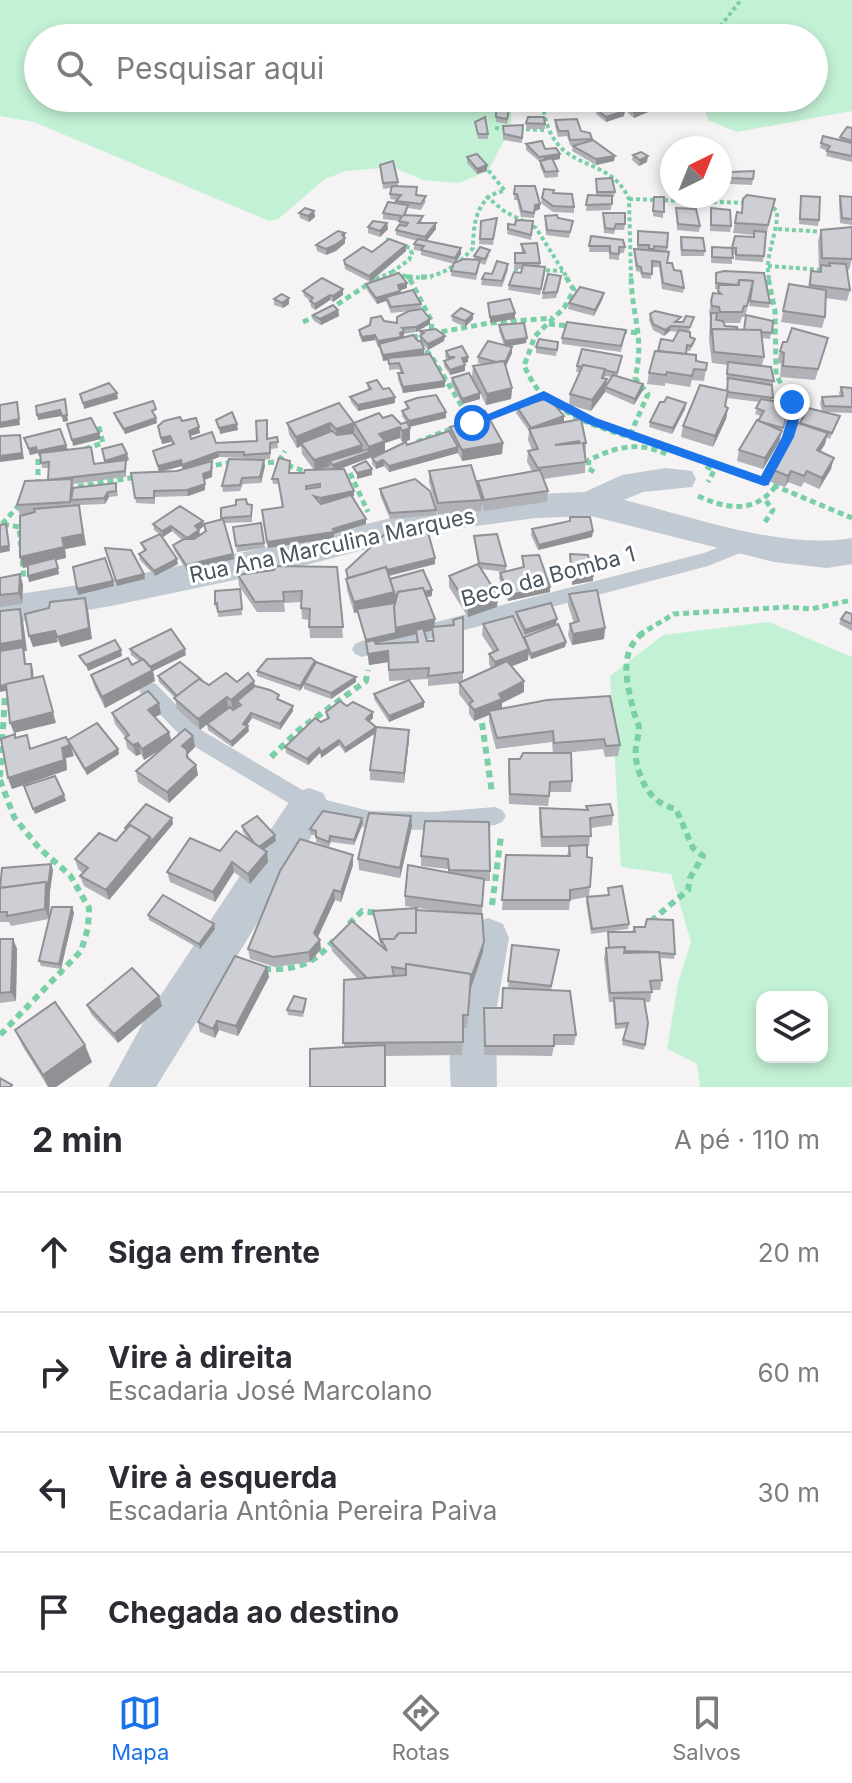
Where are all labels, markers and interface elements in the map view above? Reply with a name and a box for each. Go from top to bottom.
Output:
search box [24,24,828,112]
icon: search [52,46,96,90]
text: Pesquisar aqui [116,50,324,86]
north arrow [660,136,732,208]
route end [774,384,810,420]
route start [454,405,490,441]
street label: Rua Ana Marculina Marques [187,502,477,588]
street label: Beco da Bomba 1 [458,540,638,612]
map controls [756,991,828,1063]
button: layers [756,991,828,1063]
text: 2 min [32,1119,123,1160]
text: A pé · 110 m [674,1124,820,1155]
icon: ahead [32,1230,76,1274]
text: Siga em frente [108,1234,320,1270]
text: 20 m [758,1237,820,1268]
text: Vire à direita [108,1339,293,1375]
icon: right [32,1350,76,1394]
text: 60 m [757,1357,820,1388]
text: Escadaria José Marcolano [108,1375,432,1406]
text: Vire à esquerda [108,1459,337,1495]
icon: left [32,1470,76,1514]
text: 30 m [757,1477,820,1508]
text: Escadaria Antônia Pereira Paiva [108,1495,497,1526]
icon: arrive [32,1590,76,1634]
text: Chegada ao destino [108,1594,399,1630]
tab: Mapa [111,1691,169,1765]
tab: Rotas [392,1691,450,1765]
tab: Salvos [672,1691,741,1765]

